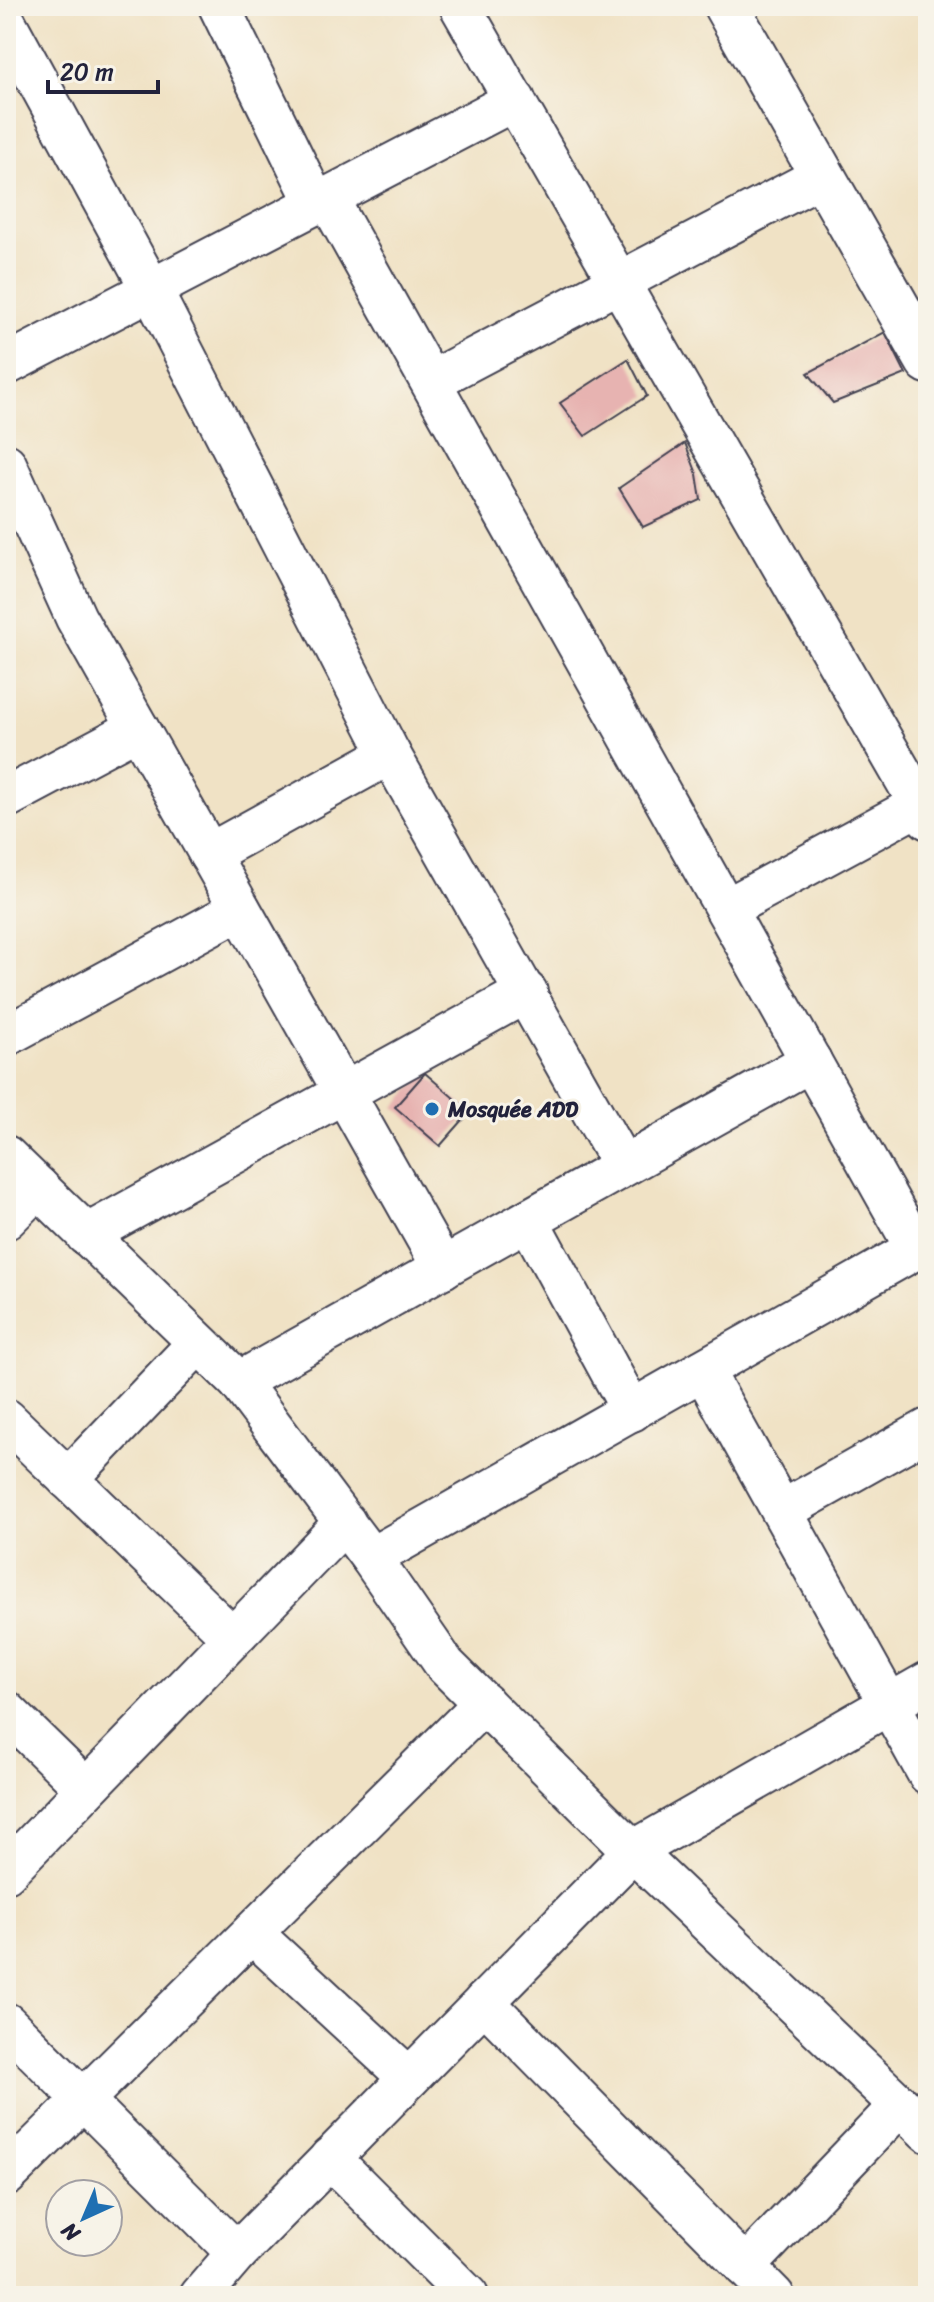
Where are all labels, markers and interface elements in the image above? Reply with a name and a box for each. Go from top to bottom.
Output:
scale bar [48,44,158,94]
text: 20 m [60,51,114,93]
place label: Mosquée ADD [447,1090,579,1129]
marker: Mosquée ADD [423,1100,441,1118]
north arrow [44,2178,124,2258]
text: N [51,2212,90,2252]

